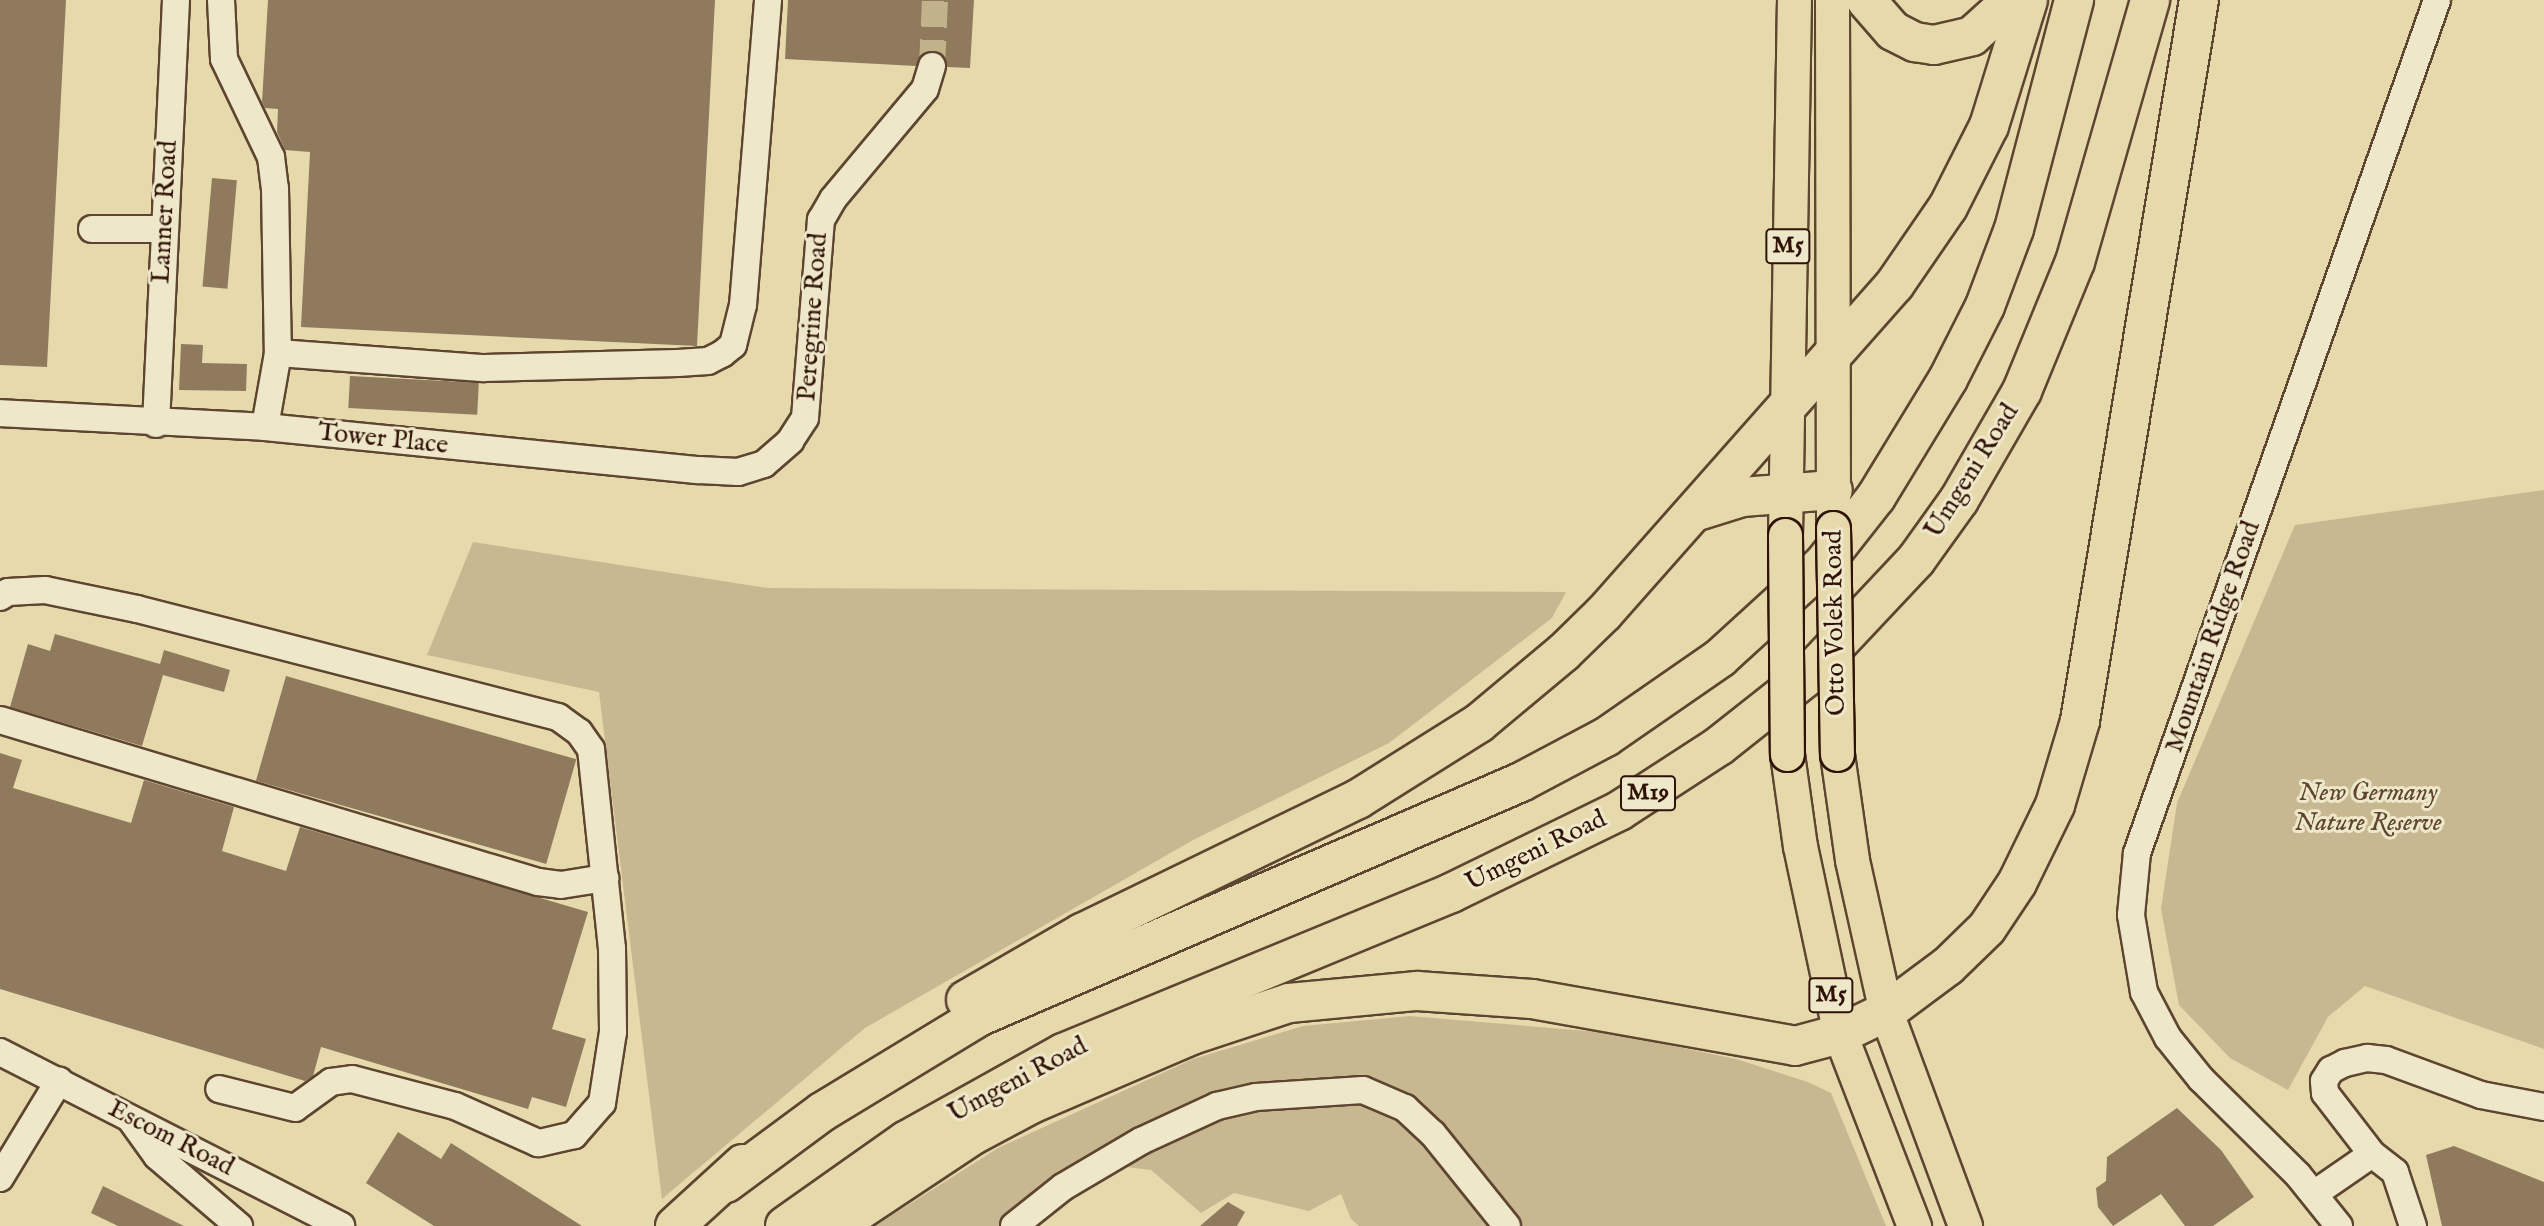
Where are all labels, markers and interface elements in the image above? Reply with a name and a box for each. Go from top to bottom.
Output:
street label: Lanner Road [146,140,184,284]
road number: M5 [1765,226,1811,267]
street label: Peregrine Road [792,232,834,402]
street label: Umgeni Road [1918,398,2026,544]
street label: Tower Place [316,417,450,461]
street label: Mountain Ridge Road [2159,517,2267,757]
street label: Otto Volek Road [1818,530,1852,716]
road number: M19 [1620,772,1676,814]
park label: New Germany Nature Reserve [2294,777,2442,838]
street label: Umgeni Road [1461,804,1611,898]
road number: M5 [1808,974,1854,1015]
street label: Umgeni Road [943,1030,1093,1130]
street label: Escom Road [103,1093,239,1183]

